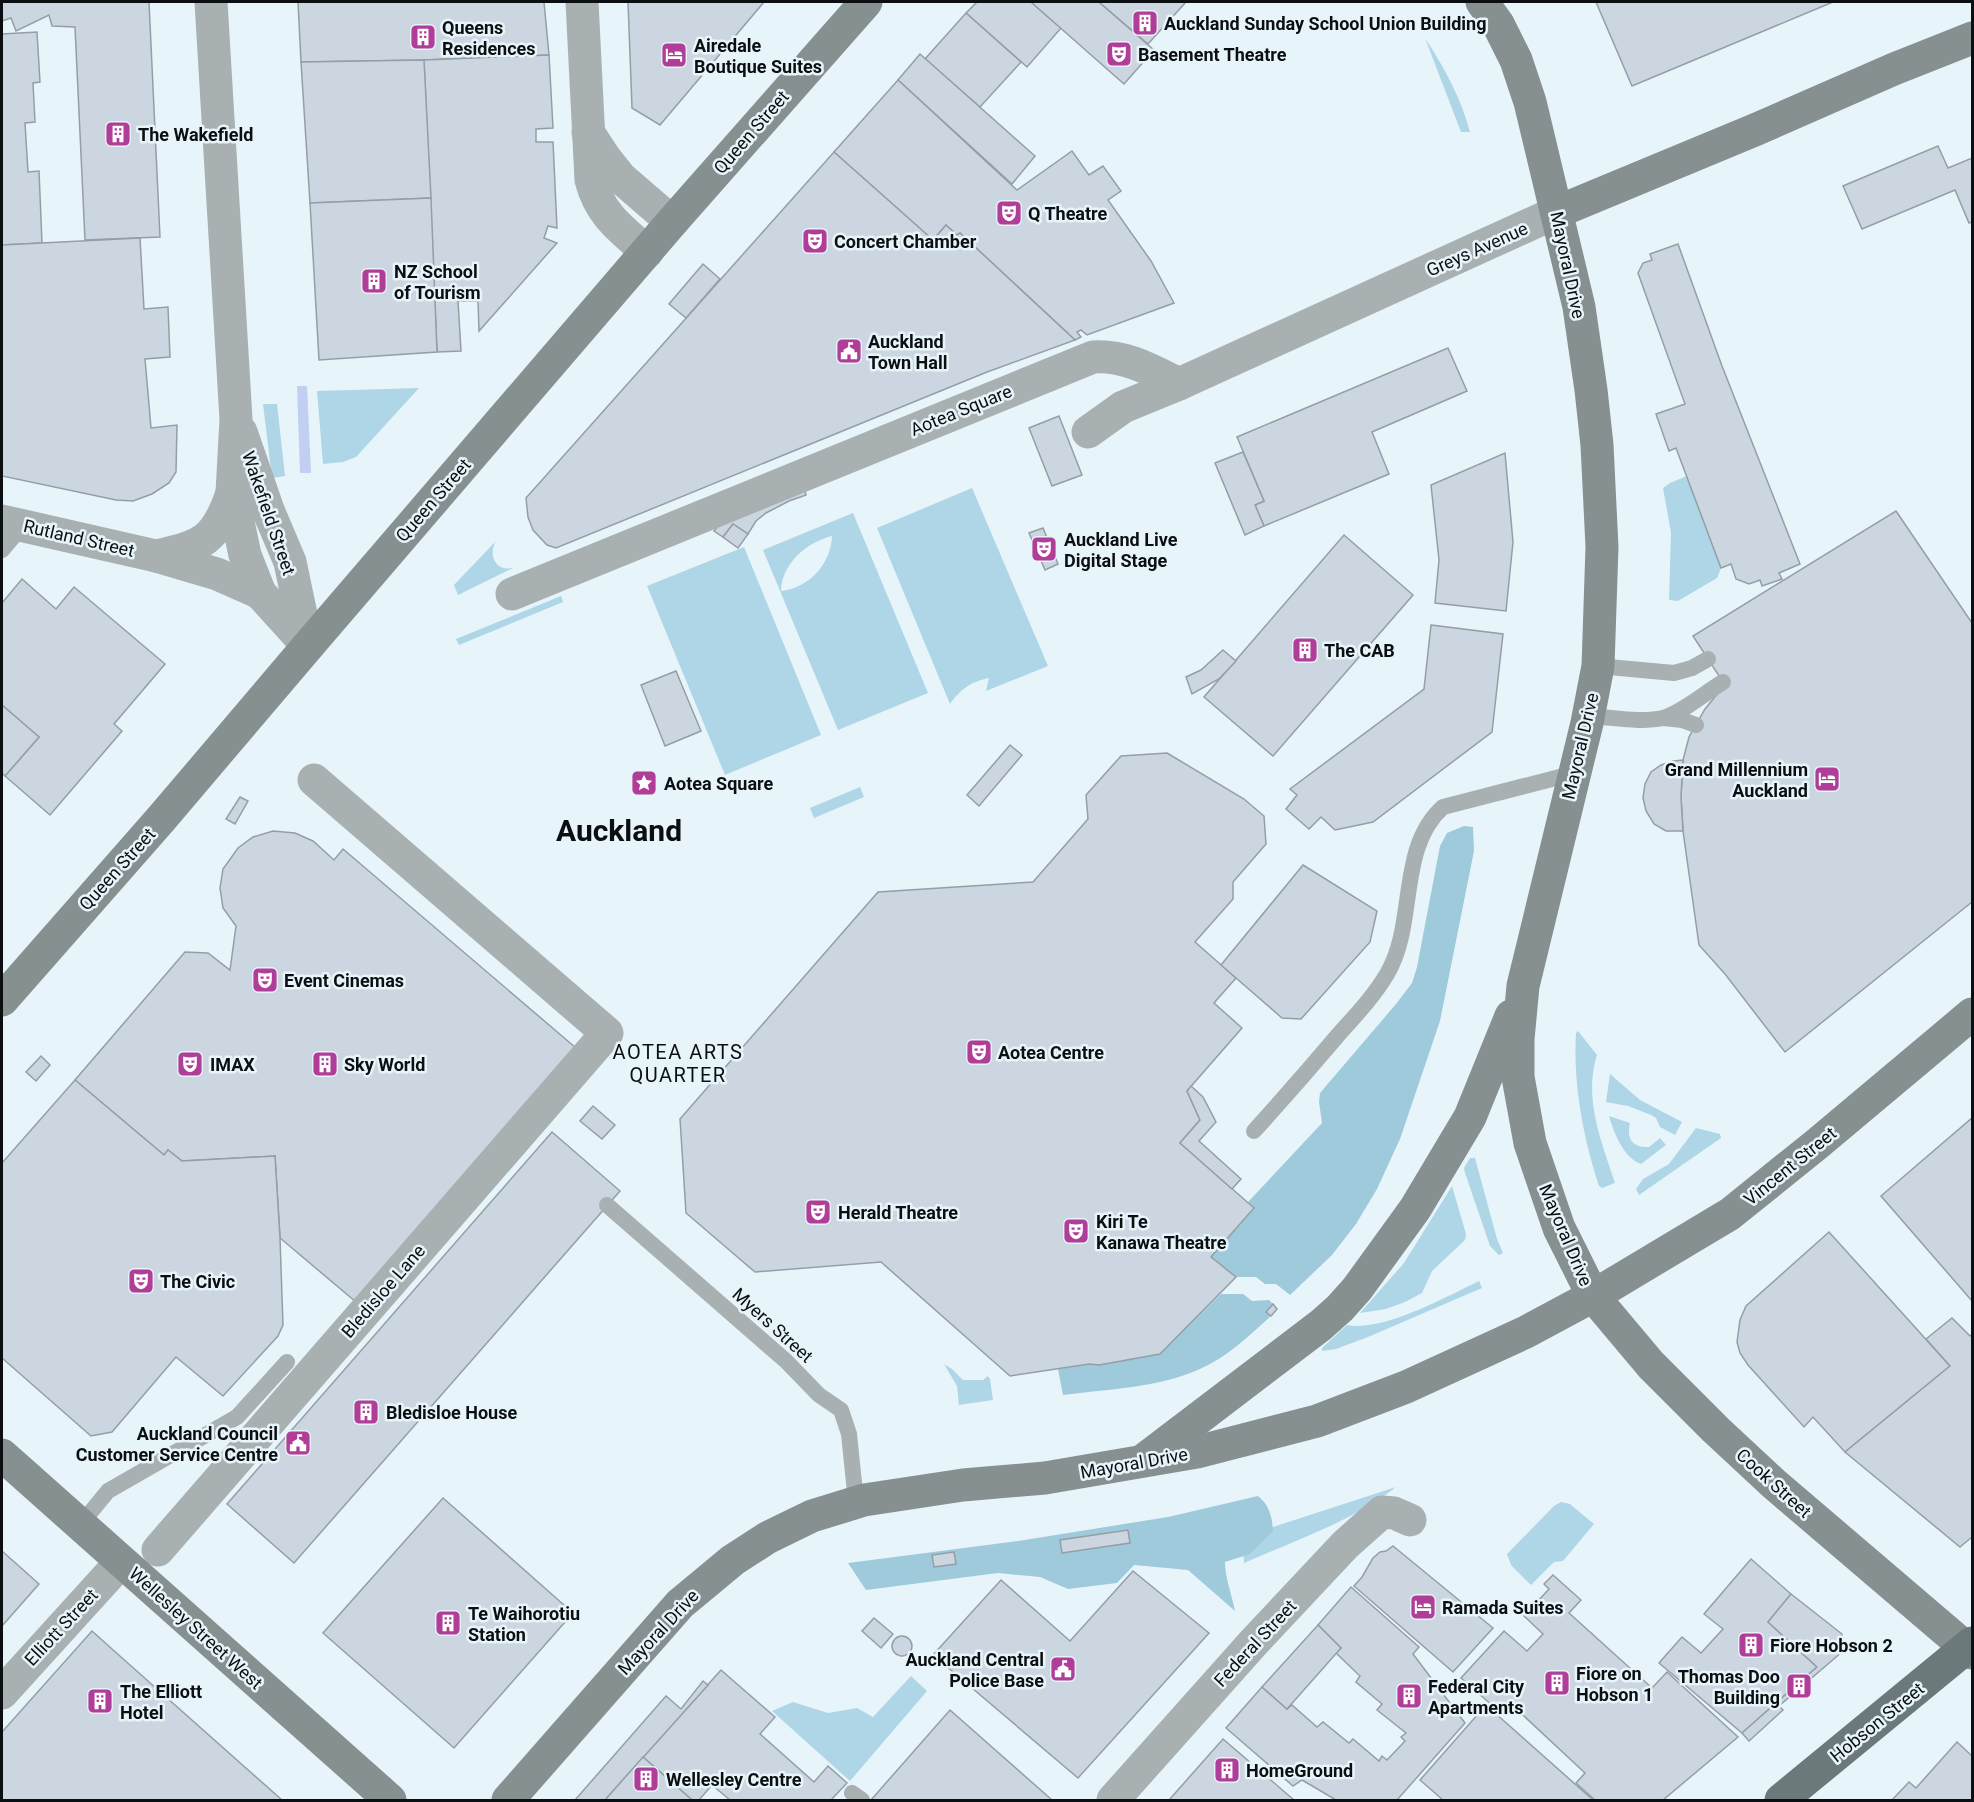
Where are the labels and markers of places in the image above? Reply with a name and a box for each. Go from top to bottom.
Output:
building icon: Auckland Sunday School Union Building [1130,8,1160,38]
place label: Auckland Sunday School Union Building [1164,13,1487,34]
place label: Queens Residences [442,17,536,59]
building icon: Queens Residences [408,22,438,52]
place label: Airedale Boutique Suites [694,35,822,77]
theatre icon: Basement Theatre [1104,39,1134,69]
hotel icon: Airedale Boutique Suites [659,40,689,70]
place label: Basement Theatre [1138,44,1287,65]
building icon: The Wakefield [103,119,133,149]
place label: The Wakefield [138,124,253,145]
theatre icon: Q Theatre [994,198,1024,228]
place label: Q Theatre [1028,203,1108,224]
theatre icon: Concert Chamber [800,226,830,256]
place label: Concert Chamber [834,231,977,252]
place label: NZ School of Tourism [394,261,481,303]
building icon: NZ School of Tourism [359,266,389,296]
place label: Auckland Town Hall [868,331,947,373]
public building icon: Auckland Town Hall [834,336,864,366]
place label: Auckland Live Digital Stage [1064,529,1178,571]
theatre icon: Auckland Live Digital Stage [1029,534,1059,564]
building icon: The CAB [1290,635,1320,665]
place label: The CAB [1324,640,1395,661]
place label: Grand Millennium Auckland [1665,759,1808,801]
hotel icon: Grand Millennium Auckland [1812,764,1842,794]
place icon: Aotea Square [629,768,659,798]
place label: Aotea Square [664,773,773,794]
theatre icon: Event Cinemas [250,965,280,995]
place label: Event Cinemas [284,970,404,991]
theatre icon: Aotea Centre [964,1037,994,1067]
place label: Aotea Centre [998,1042,1104,1063]
theatre icon: IMAX [175,1049,205,1079]
building icon: Sky World [310,1049,340,1079]
place label: IMAX [210,1054,255,1075]
place label: Sky World [344,1054,425,1075]
theatre icon: Herald Theatre [803,1197,833,1227]
place label: Herald Theatre [838,1202,958,1223]
place label: Kiri Te Kanawa Theatre [1096,1211,1227,1253]
theatre icon: Kiri Te Kanawa Theatre [1061,1216,1091,1246]
theatre icon: The Civic [126,1266,156,1296]
place label: The Civic [160,1271,235,1292]
building icon: Bledisloe House [351,1397,381,1427]
place label: Bledisloe House [386,1402,517,1423]
place label: Auckland Council Customer Service Centre [76,1423,278,1465]
public building icon: Auckland Council Customer Service Centre [283,1428,313,1458]
hotel icon: Ramada Suites [1408,1592,1438,1622]
place label: Ramada Suites [1442,1597,1564,1618]
place label: Te Waihorotiu Station [468,1603,580,1645]
building icon: Te Waihorotiu Station [433,1608,463,1638]
building icon: Fiore Hobson 2 [1736,1630,1766,1660]
place label: Fiore Hobson 2 [1770,1635,1893,1656]
place label: Auckland Central Police Base [905,1649,1044,1691]
public building icon: Auckland Central Police Base [1048,1654,1078,1684]
place label: Fiore on Hobson 1 [1576,1663,1653,1705]
place label: Thomas Doo Building [1678,1666,1780,1708]
building icon: Fiore on Hobson 1 [1542,1668,1572,1698]
building icon: Thomas Doo Building [1784,1671,1814,1701]
place label: Federal City Apartments [1428,1676,1525,1718]
place label: The Elliott Hotel [120,1681,202,1723]
building icon: Federal City Apartments [1394,1681,1424,1711]
building icon: The Elliott Hotel [85,1686,115,1716]
building icon: HomeGround [1212,1755,1242,1785]
place label: HomeGround [1246,1760,1353,1781]
building icon: Wellesley Centre [631,1764,661,1794]
place label: Wellesley Centre [666,1769,802,1790]

